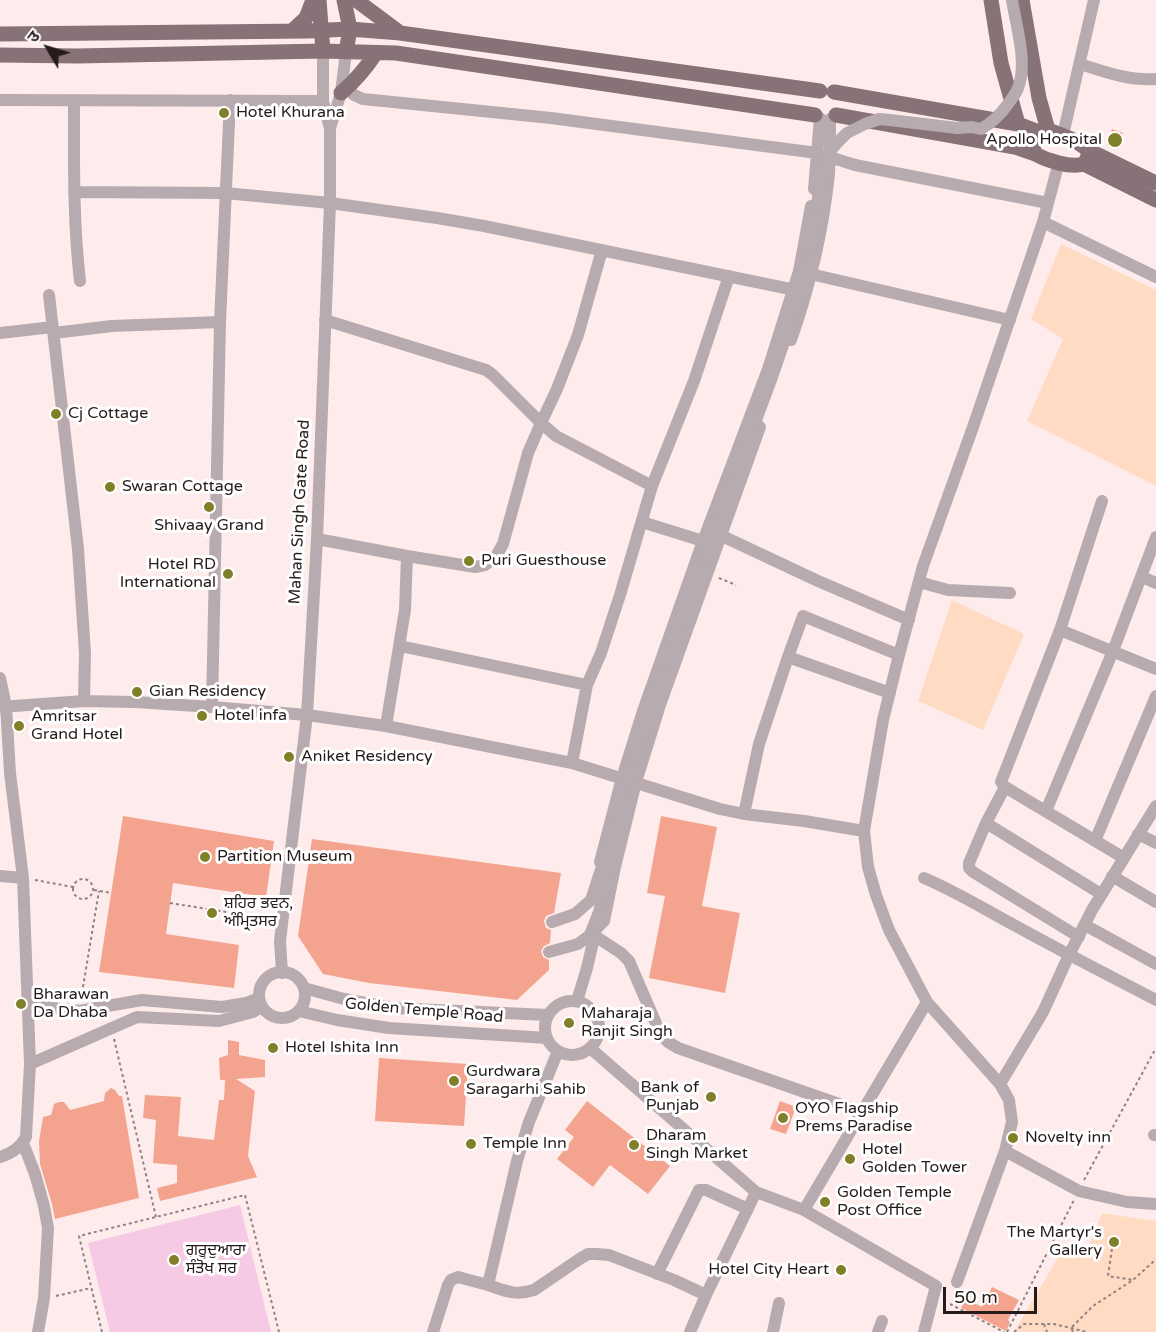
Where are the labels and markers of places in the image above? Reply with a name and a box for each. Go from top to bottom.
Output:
place label: Hotel Khurana [236,103,345,123]
marker: Hotel Khurana [217,106,231,120]
place label: Apollo Hospital [986,130,1102,150]
marker: Apollo Hospital [1106,131,1124,149]
place label: Cj Cottage [68,404,148,424]
marker: Cj Cottage [49,407,63,421]
place label: Swaran Cottage [122,477,243,497]
marker: Swaran Cottage [103,480,117,494]
marker: Shivaay Grand [202,500,216,514]
place label: Shivaay Grand [154,516,264,536]
place label: Puri Guesthouse [481,551,606,571]
marker: Puri Guesthouse [462,554,476,568]
place label: Hotel RD International [120,555,216,593]
marker: Hotel RD International [221,567,235,581]
place label: Gian Residency [149,682,266,702]
marker: Gian Residency [130,685,144,699]
place label: Hotel infa [214,706,287,726]
place label: Amritsar Grand Hotel [31,707,123,745]
marker: Hotel infa [195,709,209,723]
marker: Amritsar Grand Hotel [12,719,26,733]
place label: Aniket Residency [301,747,433,767]
marker: Aniket Residency [282,750,296,764]
place label: Partition Museum [217,847,352,867]
marker: Partition Museum [198,850,212,864]
place label: ਸ਼ਹਿਰ ਭਵਨ, ਅੰਮ੍ਰਿਤਸਰ [224,894,293,932]
marker: ਸ਼ਹਿਰ ਭਵਨ, ਅੰਮ੍ਰਿਤਸਰ [205,906,219,920]
place label: Bharawan Da Dhaba [33,985,109,1023]
marker: Bharawan Da Dhaba [14,997,28,1011]
place label: Maharaja Ranjit Singh [581,1004,673,1042]
marker: Maharaja Ranjit Singh [562,1016,576,1030]
place label: Hotel Ishita Inn [285,1038,399,1058]
marker: Hotel Ishita Inn [266,1041,280,1055]
place label: Gurdwara Saragarhi Sahib [466,1062,586,1100]
marker: Gurdwara Saragarhi Sahib [447,1074,461,1088]
place label: Bank of Punjab [641,1078,699,1116]
marker: Bank of Punjab [704,1090,718,1104]
place label: OYO Flagship Prems Paradise [795,1099,912,1137]
marker: OYO Flagship Prems Paradise [776,1111,790,1125]
place label: Dharam Singh Market [646,1126,748,1164]
place label: Novelty inn [1025,1128,1111,1148]
marker: Novelty inn [1006,1131,1020,1145]
place label: Temple Inn [483,1134,567,1154]
marker: Temple Inn [464,1137,478,1151]
marker: Dharam Singh Market [627,1138,641,1152]
place label: Hotel Golden Tower [862,1140,967,1178]
marker: Hotel Golden Tower [843,1152,857,1166]
place label: Golden Temple Post Office [837,1183,951,1221]
marker: Golden Temple Post Office [818,1195,832,1209]
place label: The Martyr's Gallery [1007,1223,1102,1261]
marker: The Martyr's Gallery [1107,1235,1121,1249]
place label: ਗੁਰੂਦੁਆਰਾ ਸੰਤੋਖ ਸਰ [186,1241,246,1279]
marker: ਗੁਰੂਦੁਆਰਾ ਸੰਤੋਖ ਸਰ [167,1253,181,1267]
place label: Hotel City Heart [708,1260,829,1280]
marker: Hotel City Heart [834,1263,848,1277]

